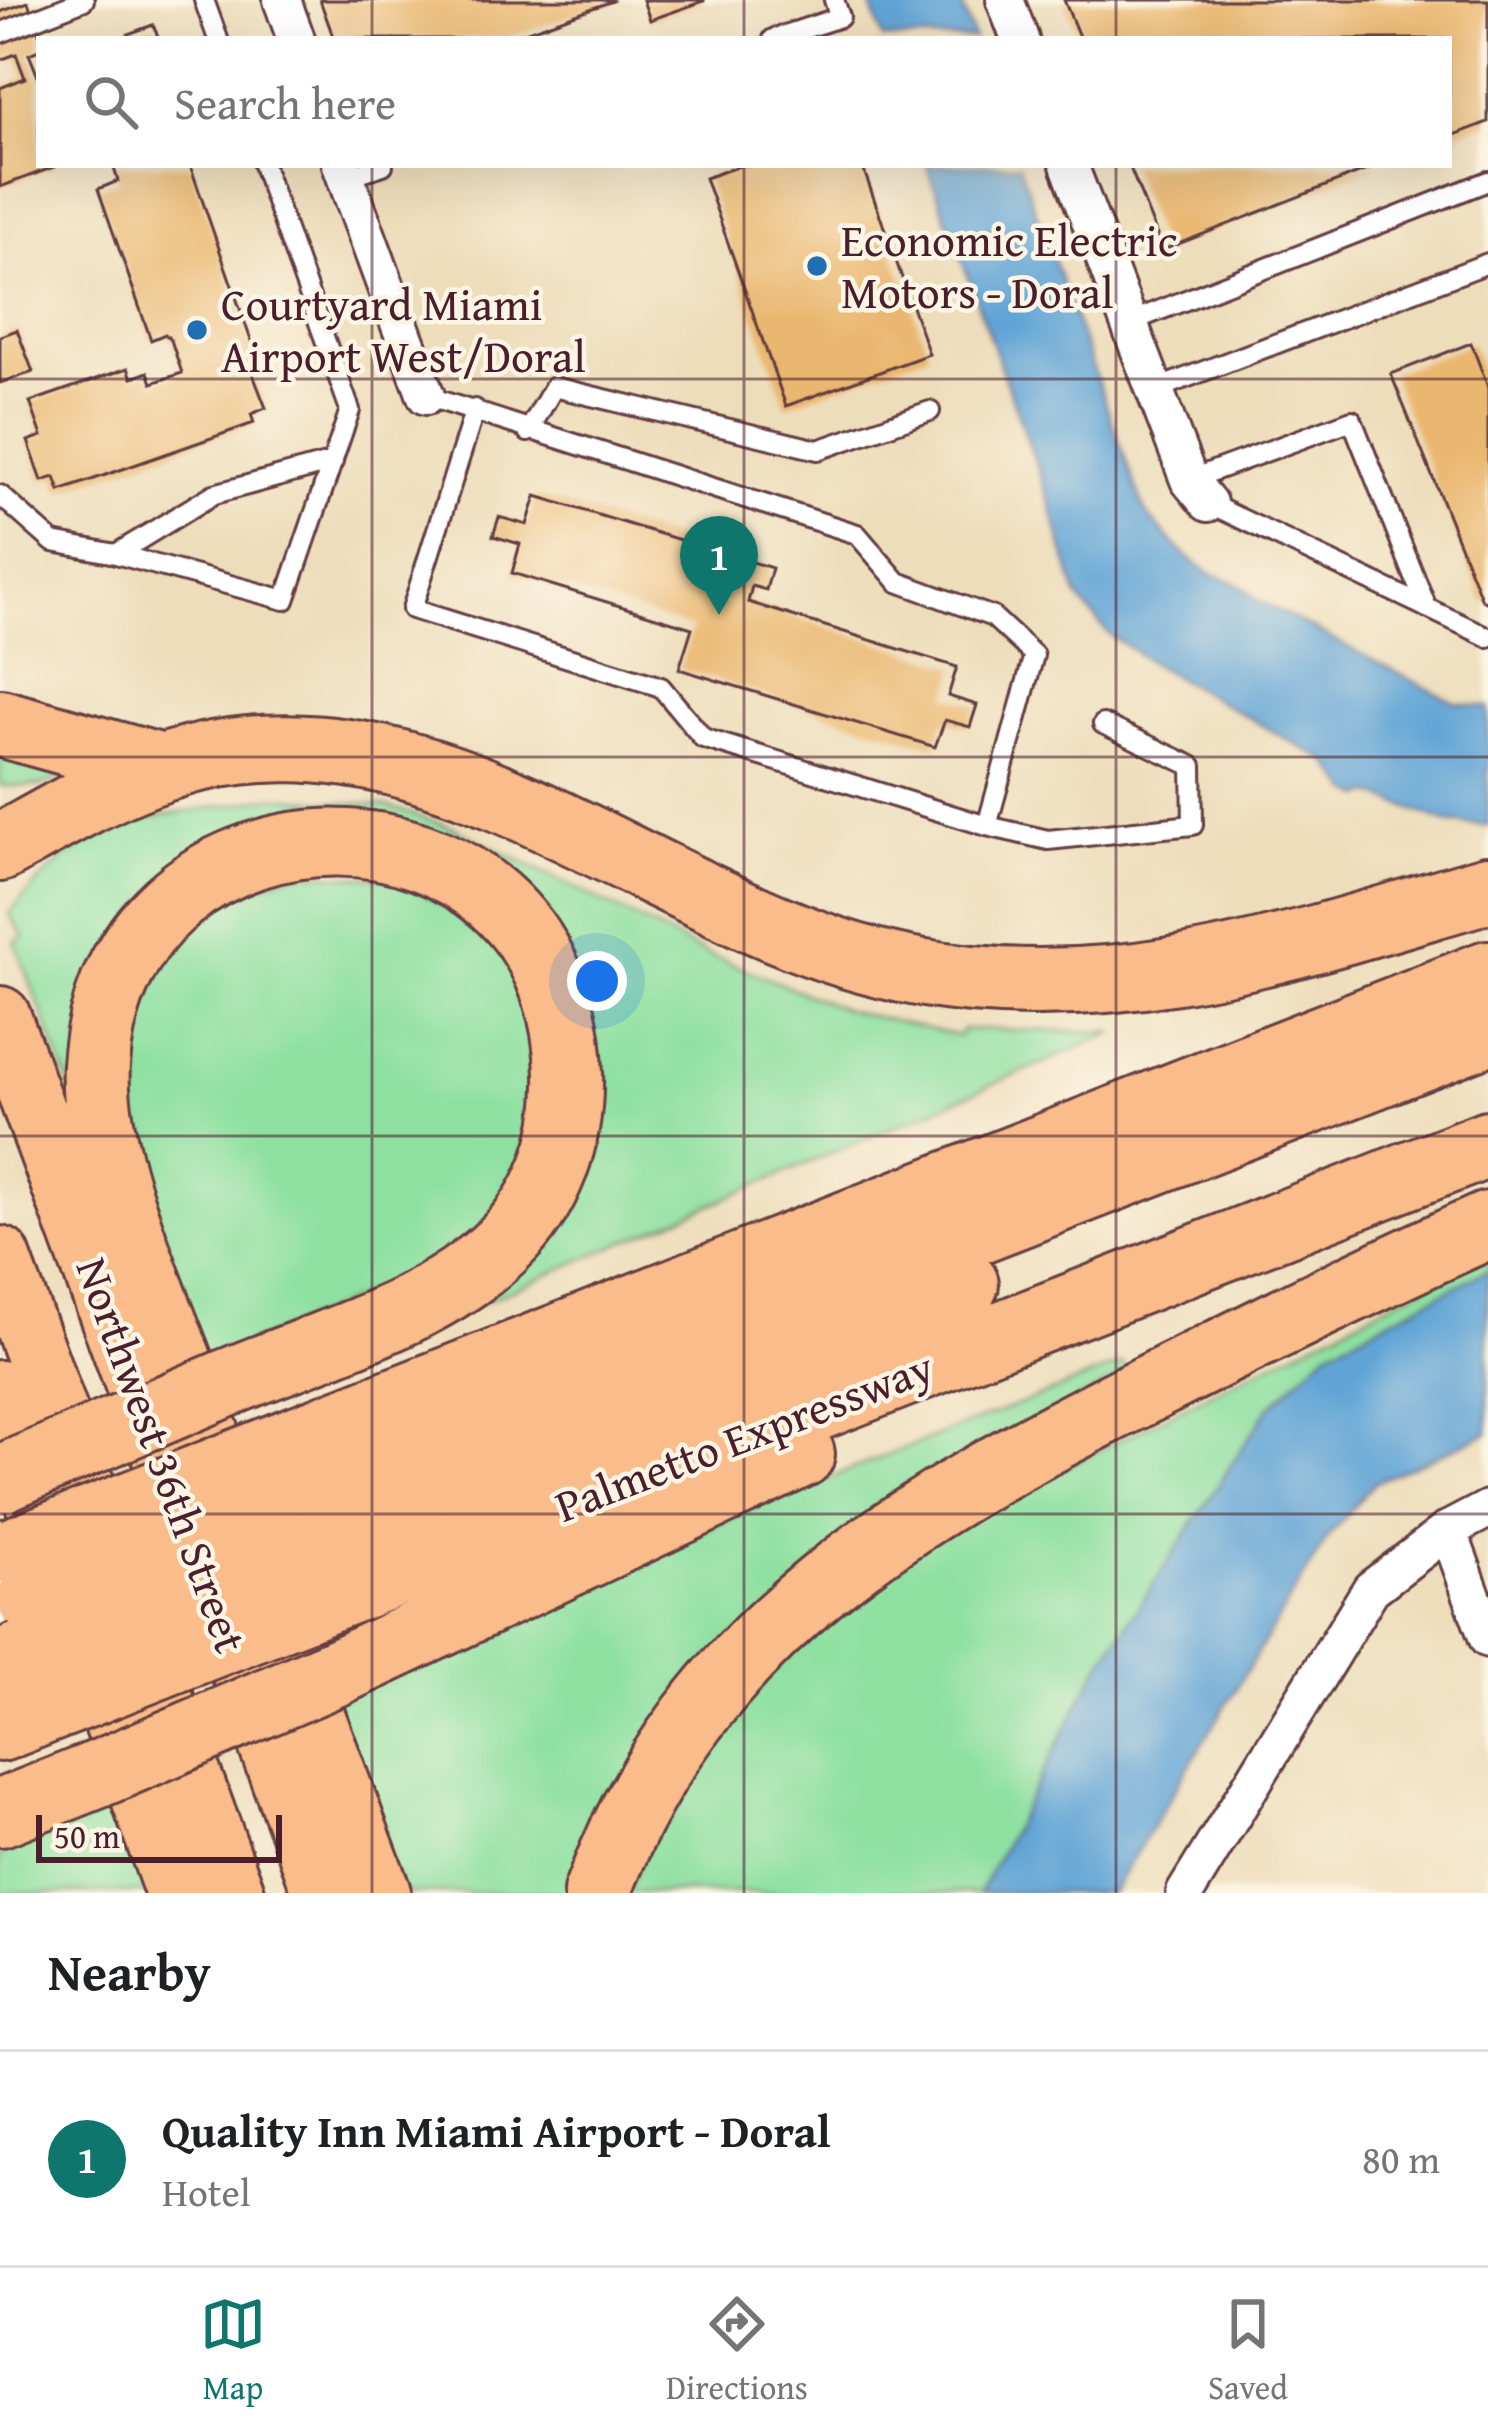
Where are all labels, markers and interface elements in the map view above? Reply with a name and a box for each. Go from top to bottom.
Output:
search box [36,36,1452,168]
icon: search [78,69,144,135]
text: Search here [174,70,396,135]
place label: Economic Electric Motors - Doral [841,207,1178,324]
marker: Economic Electric Motors - Doral [804,253,830,279]
place label: Courtyard Miami Airport West/Doral [221,271,586,388]
marker: Courtyard Miami Airport West/Doral [184,317,210,343]
pin: 1 [680,516,758,615]
your location [567,951,627,1011]
street label: Northwest 36th Street [61,1248,264,1662]
street label: Palmetto Expressway [545,1333,943,1538]
scale bar [36,1809,282,1862]
text: 50 m [54,1812,120,1860]
text: Nearby [48,1934,211,2009]
text: Quality Inn Miami Airport - Doral [162,2098,831,2163]
text: 1 [77,2130,97,2187]
text: 80 m [1362,2130,1440,2187]
text: Hotel [162,2163,251,2220]
tab: Map [200,2291,266,2411]
tab: Directions [666,2291,808,2411]
tab: Saved [1208,2291,1288,2411]

